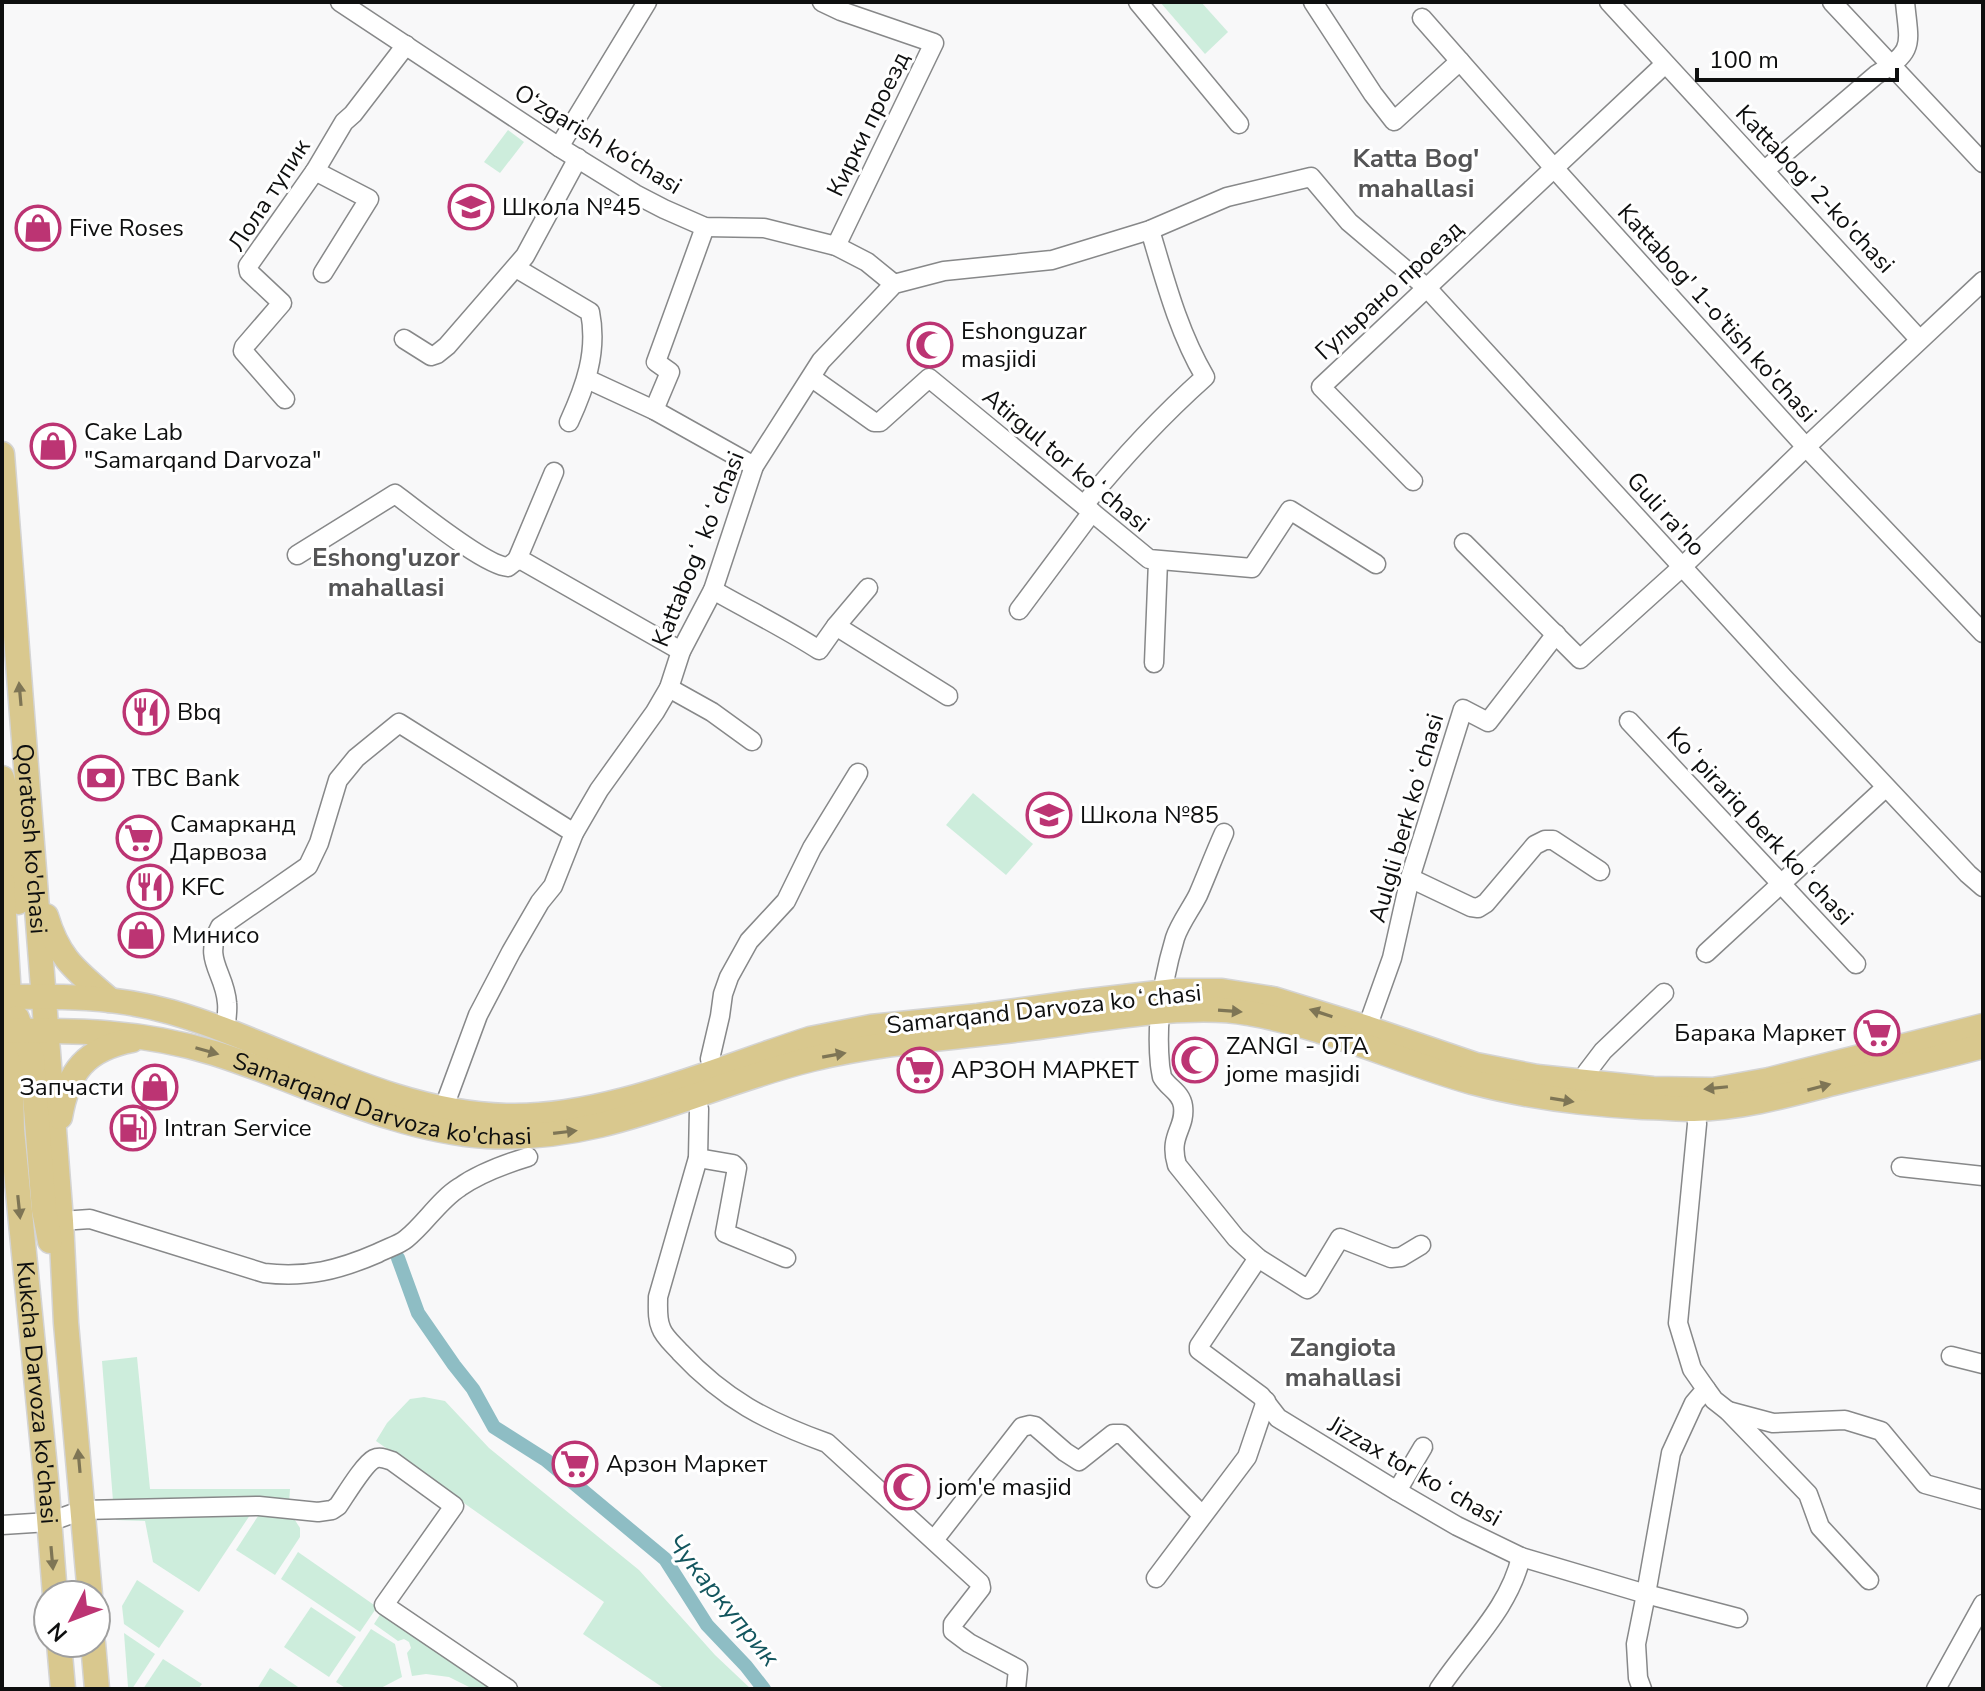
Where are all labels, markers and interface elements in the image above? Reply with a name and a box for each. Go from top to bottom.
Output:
scale bar [1697,32,1897,82]
text: 100 m [1709,44,1779,76]
street label: Кирки проезд [819,46,917,202]
street label: O‘zgarish ko‘chasi [508,76,688,202]
street label: Kattabog' 2-ko'chasi [1729,98,1901,280]
street label: Лола тупик [221,132,317,257]
district label: Katta Bog' mahallasi [1353,141,1479,206]
school or university icon: Школа №45 [447,183,495,231]
place label: Школа №45 [502,191,641,223]
street label: Kattabog' 1-o'tish ko'chasi [1610,197,1824,429]
shop icon: Five Roses [14,204,62,252]
place label: Five Roses [69,212,184,244]
street label: Гульрано проезд [1308,213,1470,367]
place label: Eshonguzar masjidi [961,315,1087,375]
mosque icon: Eshonguzar masjidi [906,321,954,369]
street label: Atirgul tor koʻchasi [976,381,1156,539]
place label: Cake Lab "Samarqand Darvoza" [84,416,321,476]
shop icon: Cake Lab "Samarqand Darvoza" [29,422,77,470]
street label: Kattabogʻ koʻchasi [644,447,752,651]
street label: Guli ra'no [1620,465,1712,563]
district label: Eshong'uzor mahallasi [312,540,461,605]
one-way arrow [14,681,27,706]
restaurant icon: Bbq [122,688,170,736]
place label: Bbq [177,696,221,728]
street label: Aulgli berk koʻchasi [1361,710,1451,926]
street label: Koʻpirariq berk koʻchasi [1660,720,1860,932]
street label: Qoratosh ko'chasi [8,742,55,935]
bank icon: TBC Bank [77,754,125,802]
place label: TBC Bank [132,762,241,794]
school or university icon: Школа №85 [1025,791,1073,839]
place label: Школа №85 [1080,799,1219,831]
place label: Самарканд Дарвоза [170,808,296,868]
supermarket icon: Самарканд Дарвоза [115,814,163,862]
restaurant icon: KFC [126,863,174,911]
place label: KFC [181,871,225,903]
shop icon: Минисо [117,911,165,959]
place label: Минисо [172,919,260,951]
street label: Samarqand Darvoza koʻchasi [885,977,1203,1041]
one-way arrow [1218,1005,1243,1018]
one-way arrow [1309,1006,1333,1019]
supermarket icon: Барака Маркет [1853,1009,1901,1057]
place label: Барака Маркет [1674,1017,1846,1049]
place label: ZANGI - OTA jome masjidi [1224,1030,1369,1090]
mosque icon: ZANGI - OTA jome masjidi [1171,1036,1219,1084]
street label: Samarqand Darvoza ko'chasi [229,1044,533,1153]
one-way arrow [195,1045,219,1058]
supermarket icon: АРЗОН МАРКЕТ [896,1046,944,1094]
one-way arrow [821,1049,846,1061]
place label: АРЗОН МАРКЕТ [951,1054,1139,1086]
shop icon: Запчасти [131,1063,179,1111]
place label: Запчасти [19,1071,124,1103]
one-way arrow [1807,1080,1832,1092]
one-way arrow [1703,1082,1728,1095]
one-way arrow [1550,1094,1575,1107]
fuel station icon: Intran Service [109,1104,157,1152]
place label: Intran Service [164,1112,312,1144]
one-way arrow [553,1125,578,1138]
one-way arrow [12,1195,25,1220]
street label: Kukcha Darvoza ko'chasi [9,1260,65,1525]
district label: Zangiota mahallasi [1285,1330,1401,1395]
street label: Jizzax tor koʻchasi [1322,1408,1507,1534]
supermarket icon: Арзон Маркет [551,1440,599,1488]
place label: Арзон Маркет [606,1448,768,1480]
one-way arrow [72,1449,85,1474]
mosque icon: jom'e masjid [883,1463,931,1511]
place label: jom'e masjid [936,1471,1072,1503]
water label: Чукаркуприк [659,1526,788,1675]
one-way arrow [46,1546,59,1571]
north arrow [32,1579,112,1659]
text: N [41,1616,75,1648]

